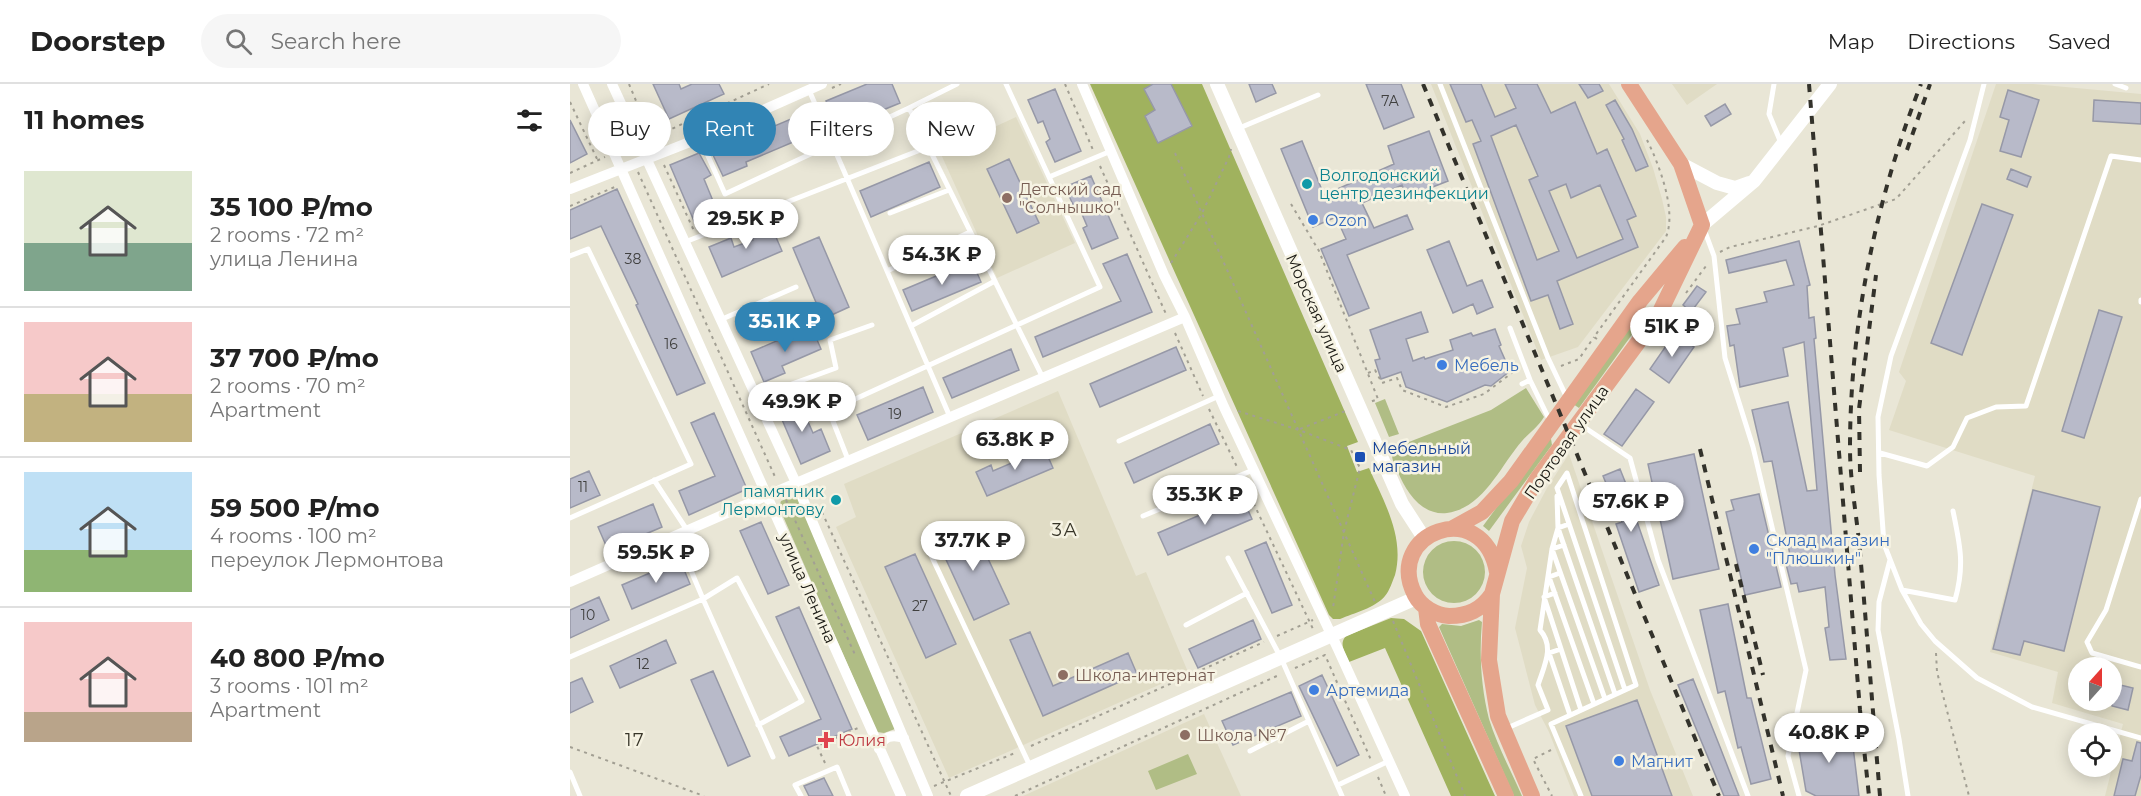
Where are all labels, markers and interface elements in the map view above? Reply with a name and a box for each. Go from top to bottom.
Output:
search box [201,14,621,68]
text: Doorstep [30,24,165,58]
icon: search [222,25,255,58]
text: Search here [270,28,401,55]
text: Map [1828,29,1874,54]
text: Directions [1907,29,2015,54]
text: Saved [2048,29,2111,54]
house number: 7А [1381,92,1399,110]
chip: Buy [588,102,671,156]
chip: Rent [683,102,776,156]
chip: Filters [788,102,894,156]
chip: New [906,102,996,156]
text: 11 homes [24,104,144,136]
icon: filters [513,104,546,137]
place label: Волгодонский центр дезинфекции [1319,166,1489,203]
marker: Волгодонский центр дезинфекции [1300,177,1314,191]
place label: Детский сад "Солнышко" [1019,180,1121,217]
text: 35 100 ₽/mo [210,191,373,223]
marker: Детский сад "Солнышко" [1000,191,1014,205]
icon: home [72,195,144,267]
pin: 29.5K ₽ [691,199,801,250]
text: 29.5K ₽ [707,206,785,230]
place label: Ozon [1325,211,1367,230]
marker: Ozon [1306,213,1320,227]
text: 2 rooms · 72 m² [210,223,364,247]
pin: 54.3K ₽ [887,235,997,286]
text: 54.3K ₽ [902,242,982,266]
text: улица Ленина [210,247,358,271]
house number: 38 [625,250,641,268]
street label: Морская улица [1282,251,1351,375]
pin: 35.1K ₽ [730,302,840,353]
pin: 51K ₽ [1630,307,1714,358]
text: 35.1K ₽ [749,309,821,333]
text: 51K ₽ [1644,314,1700,338]
house number: 16 [664,335,678,353]
text: 37 700 ₽/mo [210,342,379,374]
icon: home [72,346,144,418]
place label: Мебель [1454,356,1519,375]
marker: Мебель [1435,358,1449,372]
text: 2 rooms · 70 m² [210,374,366,398]
pin: 49.9K ₽ [747,382,857,433]
street label: Портовая улица [1520,382,1613,503]
text: 49.9K ₽ [762,389,842,413]
text: Apartment [210,398,321,422]
house number: 19 [888,405,902,423]
pin: 63.8K ₽ [960,420,1070,471]
text: 63.8K ₽ [975,427,1055,451]
place label: Мебельный магазин [1372,439,1471,476]
marker: Мебельный магазин [1353,450,1367,464]
pin: 35.3K ₽ [1150,475,1260,526]
house number: 11 [578,478,588,496]
place label: памятник Лермонтову [721,482,825,519]
text: 35.3K ₽ [1167,482,1243,506]
pin: 57.6K ₽ [1576,482,1686,533]
text: 57.6K ₽ [1593,489,1669,513]
text: 59 500 ₽/mo [210,492,380,524]
marker: памятник Лермонтову [829,493,843,507]
icon: home [72,496,144,568]
district label: 3А [1052,519,1078,541]
pin: 37.7K ₽ [918,521,1028,572]
text: 4 rooms · 100 m² [210,524,377,548]
text: 37.7K ₽ [935,528,1011,552]
street label: улица Ленина [774,529,840,646]
place label: Склад магазин "Плюшкин" [1766,531,1890,568]
pin: 59.5K ₽ [601,533,711,584]
text: 59.5K ₽ [617,540,695,564]
marker: Склад магазин "Плюшкин" [1747,542,1761,556]
text: переулок Лермонтова [210,548,444,572]
house number: 27 [912,597,928,615]
house number: 10 [581,606,595,624]
text: 40 800 ₽/mo [210,642,385,674]
icon: home [72,646,144,718]
house number: 12 [636,655,650,673]
north arrow [2068,657,2122,711]
map controls [2068,657,2122,777]
place label: Школа-интернат [1075,666,1215,685]
marker: Школа-интернат [1056,668,1070,682]
text: 3 rooms · 101 m² [210,674,369,698]
place label: Артемида [1326,681,1409,700]
marker: Артемида [1307,683,1321,697]
text: Apartment [210,698,321,722]
pin: 40.8K ₽ [1774,713,1884,764]
text: 40.8K ₽ [1788,720,1870,744]
button: locate [2068,723,2122,777]
place label: Школа №7 [1197,726,1287,745]
marker: Школа №7 [1178,728,1192,742]
district label: 17 [625,729,645,751]
place label: Юлия [838,731,886,750]
marker: Юлия [819,733,833,747]
place label: Магнит [1631,752,1693,771]
marker: Магнит [1612,754,1626,768]

